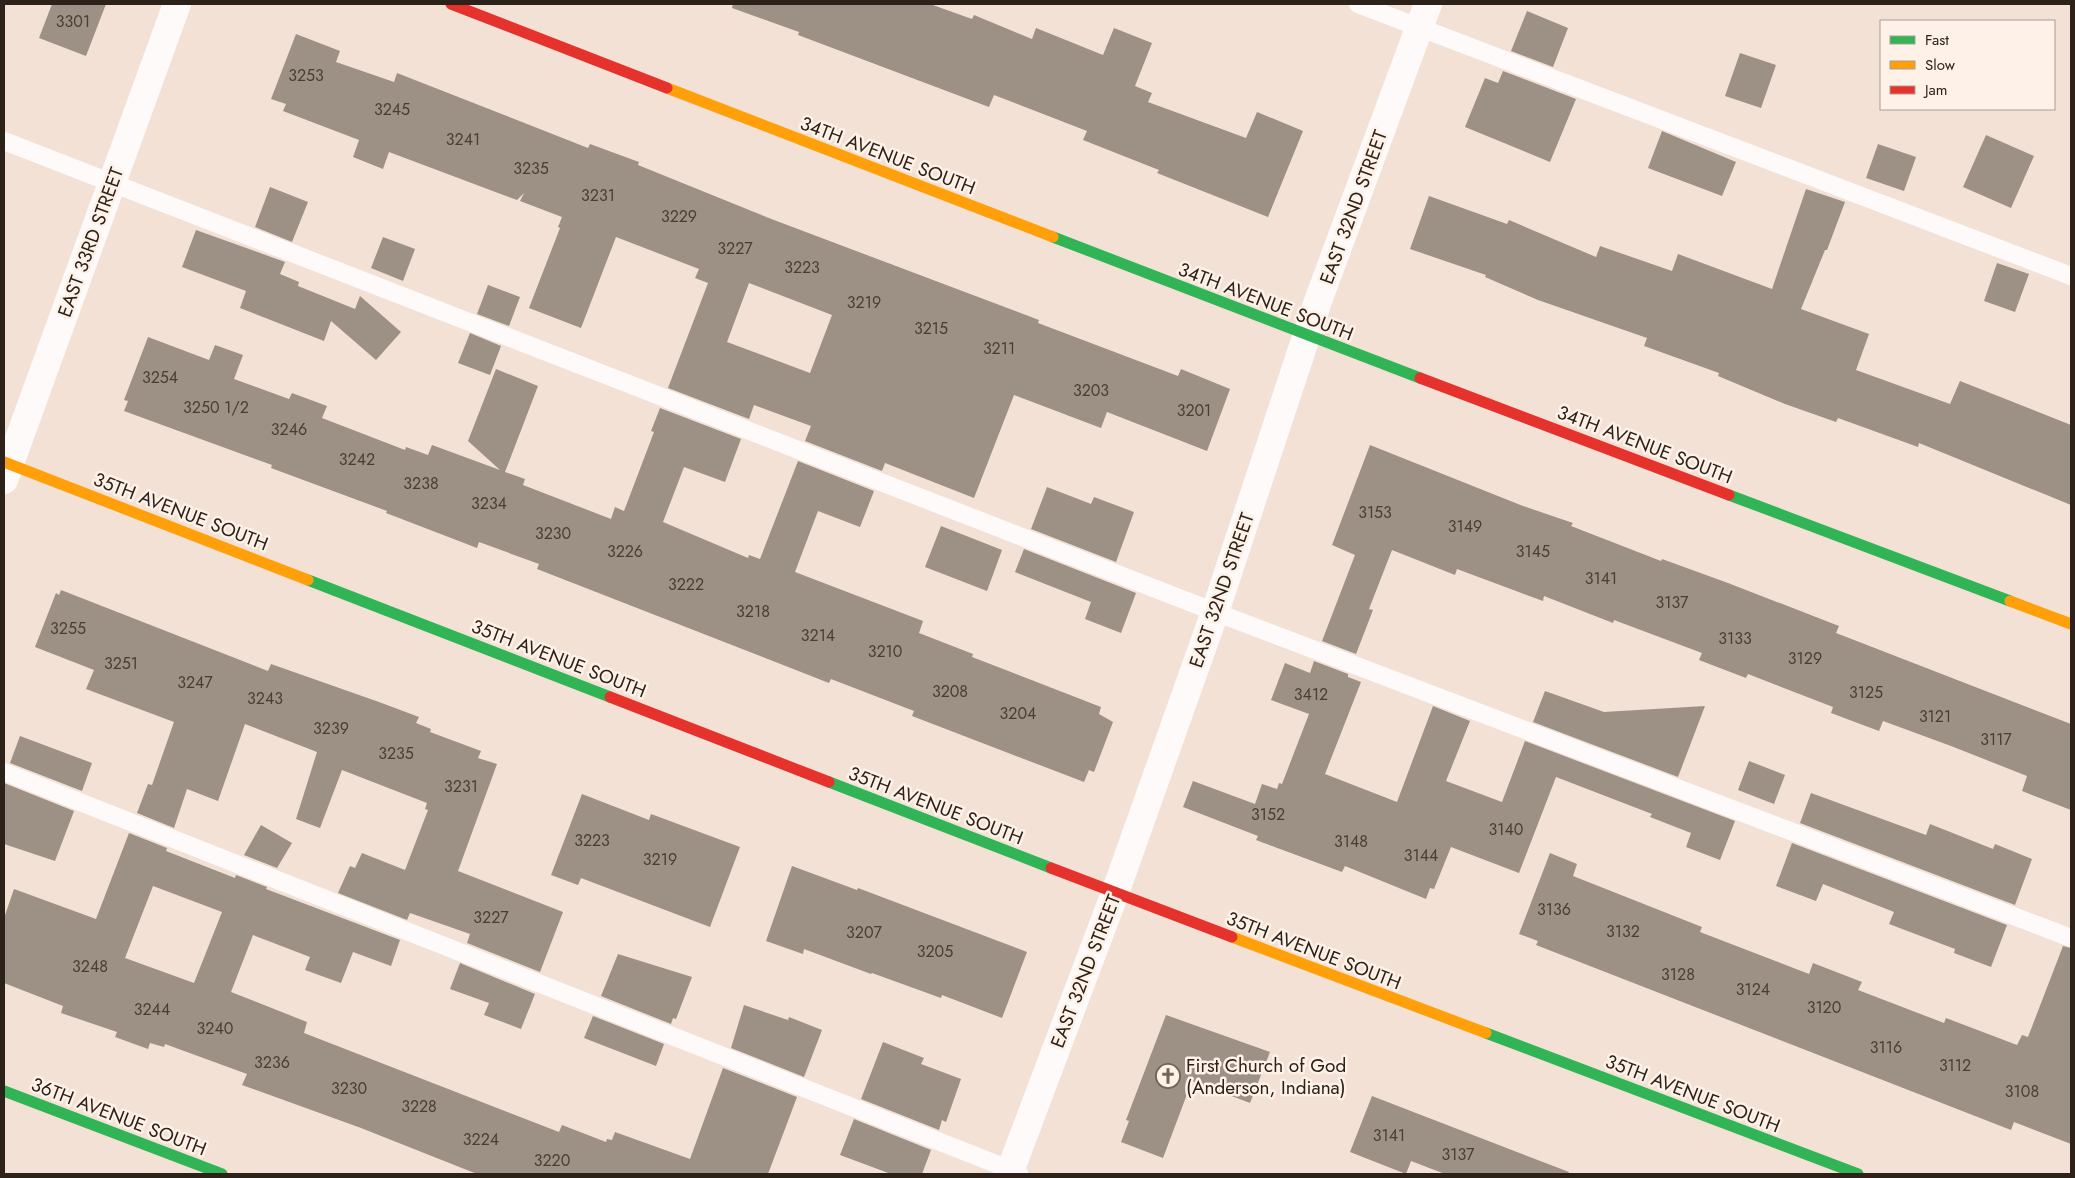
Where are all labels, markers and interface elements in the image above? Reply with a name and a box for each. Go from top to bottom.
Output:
house number: 3301 [56,10,90,33]
legend [1880,20,2055,110]
text: Fast [1925,29,1949,51]
text: Slow [1925,54,1956,76]
house number: 3253 [288,64,324,87]
text: Jam [1923,79,1948,101]
house number: 3245 [374,98,410,121]
street label: 34TH AVENUE SOUTH [796,110,979,201]
street label: EAST 32ND STREET [1313,126,1394,288]
house number: 3241 [446,128,480,151]
house number: 3235 [513,157,549,180]
street label: EAST 33RD STREET [51,163,130,321]
house number: 3231 [581,184,615,207]
house number: 3229 [661,205,697,228]
house number: 3227 [717,237,753,260]
house number: 3223 [784,256,820,279]
street label: 34TH AVENUE SOUTH [1174,256,1357,347]
house number: 3219 [847,291,881,314]
house number: 3215 [914,317,948,340]
house number: 3211 [983,337,1015,360]
house number: 3254 [142,366,178,389]
house number: 3203 [1073,379,1109,402]
house number: 3250 1/2 [183,396,249,419]
house number: 3201 [1177,399,1211,422]
street label: 34TH AVENUE SOUTH [1553,399,1736,490]
house number: 3246 [271,418,307,441]
house number: 3242 [339,448,375,471]
street label: 35TH AVENUE SOUTH [89,466,272,557]
house number: 3238 [403,472,439,495]
house number: 3234 [471,492,507,515]
house number: 3153 [1358,501,1392,524]
street label: EAST 32ND STREET [1182,509,1261,671]
house number: 3149 [1448,515,1482,538]
house number: 3230 [535,522,571,545]
house number: 3226 [607,540,643,563]
house number: 3145 [1516,540,1550,563]
house number: 3141 [1585,567,1617,590]
house number: 3222 [668,573,704,596]
house number: 3137 [1656,591,1689,614]
house number: 3218 [736,600,770,623]
street label: 35TH AVENUE SOUTH [467,613,650,704]
house number: 3255 [50,617,86,640]
house number: 3214 [801,624,835,647]
house number: 3133 [1718,627,1752,650]
house number: 3210 [868,640,902,663]
house number: 3129 [1788,647,1822,670]
house number: 3251 [104,652,138,675]
house number: 3247 [177,671,213,694]
house number: 3208 [932,680,968,703]
house number: 3125 [1849,681,1883,704]
house number: 3412 [1294,683,1328,706]
house number: 3243 [247,687,283,710]
house number: 3204 [1000,702,1036,725]
house number: 3121 [1919,705,1951,728]
house number: 3239 [313,717,349,740]
house number: 3117 [1980,728,2012,751]
house number: 3235 [378,742,414,765]
street label: 35TH AVENUE SOUTH [844,760,1027,851]
house number: 3231 [444,775,478,798]
house number: 3152 [1251,803,1285,826]
house number: 3140 [1489,818,1523,841]
house number: 3223 [574,829,610,852]
house number: 3148 [1334,830,1368,853]
house number: 3144 [1404,844,1438,867]
house number: 3219 [643,848,677,871]
street label: EAST 32ND STREET [1044,891,1127,1052]
house number: 3136 [1537,898,1571,921]
street label: 35TH AVENUE SOUTH [1222,905,1405,996]
house number: 3227 [473,906,509,929]
house number: 3132 [1606,920,1640,943]
house number: 3207 [846,921,883,944]
house number: 3205 [917,940,953,963]
house number: 3248 [72,955,108,978]
house number: 3128 [1661,963,1695,986]
house number: 3124 [1736,978,1770,1001]
house number: 3120 [1807,996,1841,1019]
house number: 3244 [134,998,170,1021]
house number: 3240 [197,1017,233,1040]
house number: 3116 [1870,1036,1902,1059]
street label: 35TH AVENUE SOUTH [1601,1048,1784,1139]
house number: 3236 [254,1051,290,1074]
place label: First Church of God (Anderson, Indiana) [1186,1052,1346,1101]
house number: 3112 [1939,1054,1971,1077]
church icon: First Church of God (Anderson, Indiana) [1155,1063,1181,1089]
street label: 36TH AVENUE SOUTH [27,1071,210,1162]
house number: 3230 [331,1077,367,1100]
house number: 3108 [2005,1080,2039,1103]
house number: 3228 [401,1095,437,1118]
house number: 3141 [1373,1124,1405,1147]
house number: 3224 [463,1128,499,1151]
house number: 3137 [1442,1143,1475,1166]
house number: 3220 [534,1149,570,1172]

